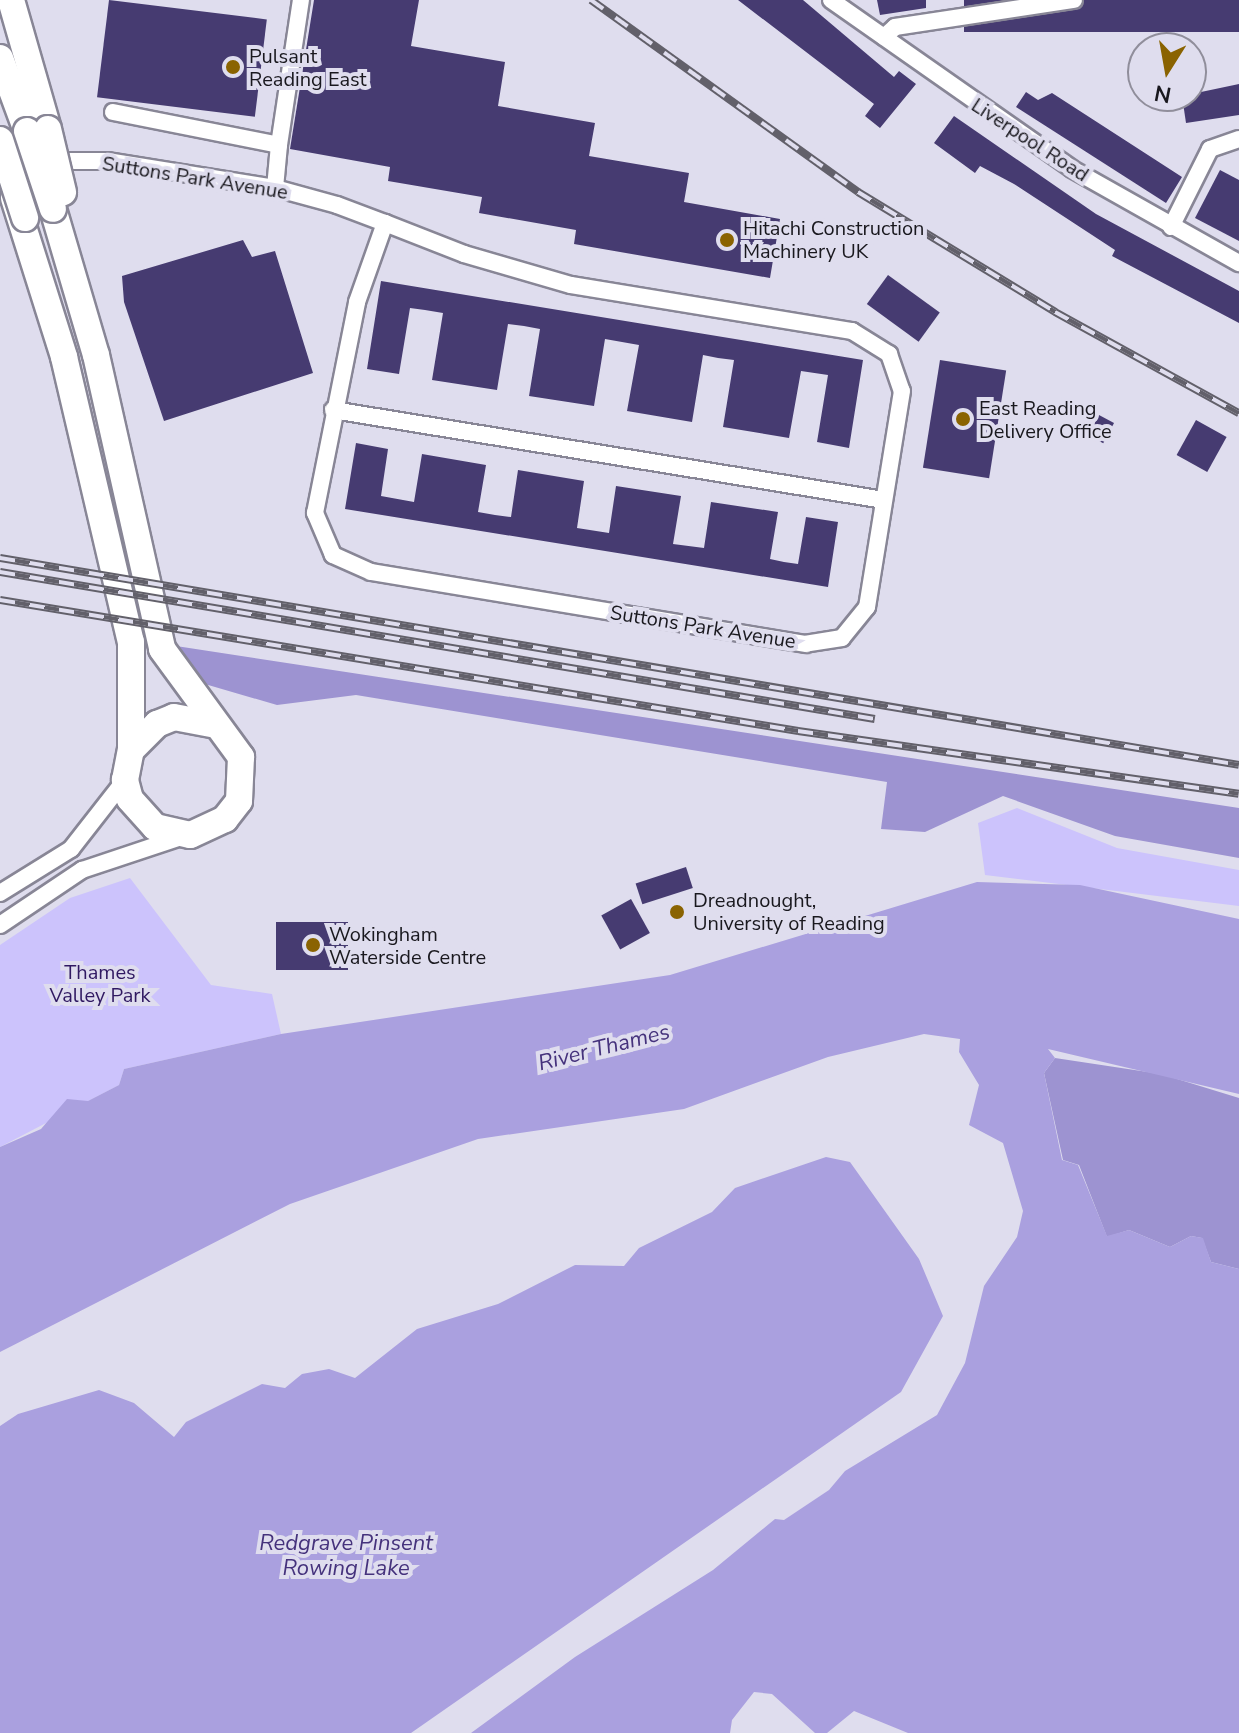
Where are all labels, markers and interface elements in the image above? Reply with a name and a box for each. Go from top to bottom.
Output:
north arrow [1127,32,1207,112]
place label: Pulsant Reading East [249,44,367,91]
marker: Pulsant Reading East [224,58,242,76]
text: N [1152,77,1174,110]
street label: Liverpool Road [967,93,1093,187]
street label: Suttons Park Avenue [101,151,289,205]
place label: Hitachi Construction Machinery UK [743,216,924,263]
marker: Hitachi Construction Machinery UK [718,231,736,249]
place label: East Reading Delivery Office [979,396,1112,443]
marker: East Reading Delivery Office [954,410,972,428]
street label: Suttons Park Avenue [609,600,797,654]
place label: Dreadnought, University of Reading [693,888,885,935]
marker: Dreadnought, University of Reading [668,903,686,921]
place label: Wokingham Waterside Centre [329,922,486,969]
marker: Wokingham Waterside Centre [304,936,322,954]
park label: Thames Valley Park [50,961,150,1008]
water label: River Thames [535,1019,673,1077]
water label: Redgrave Pinsent Rowing Lake [259,1530,433,1582]

